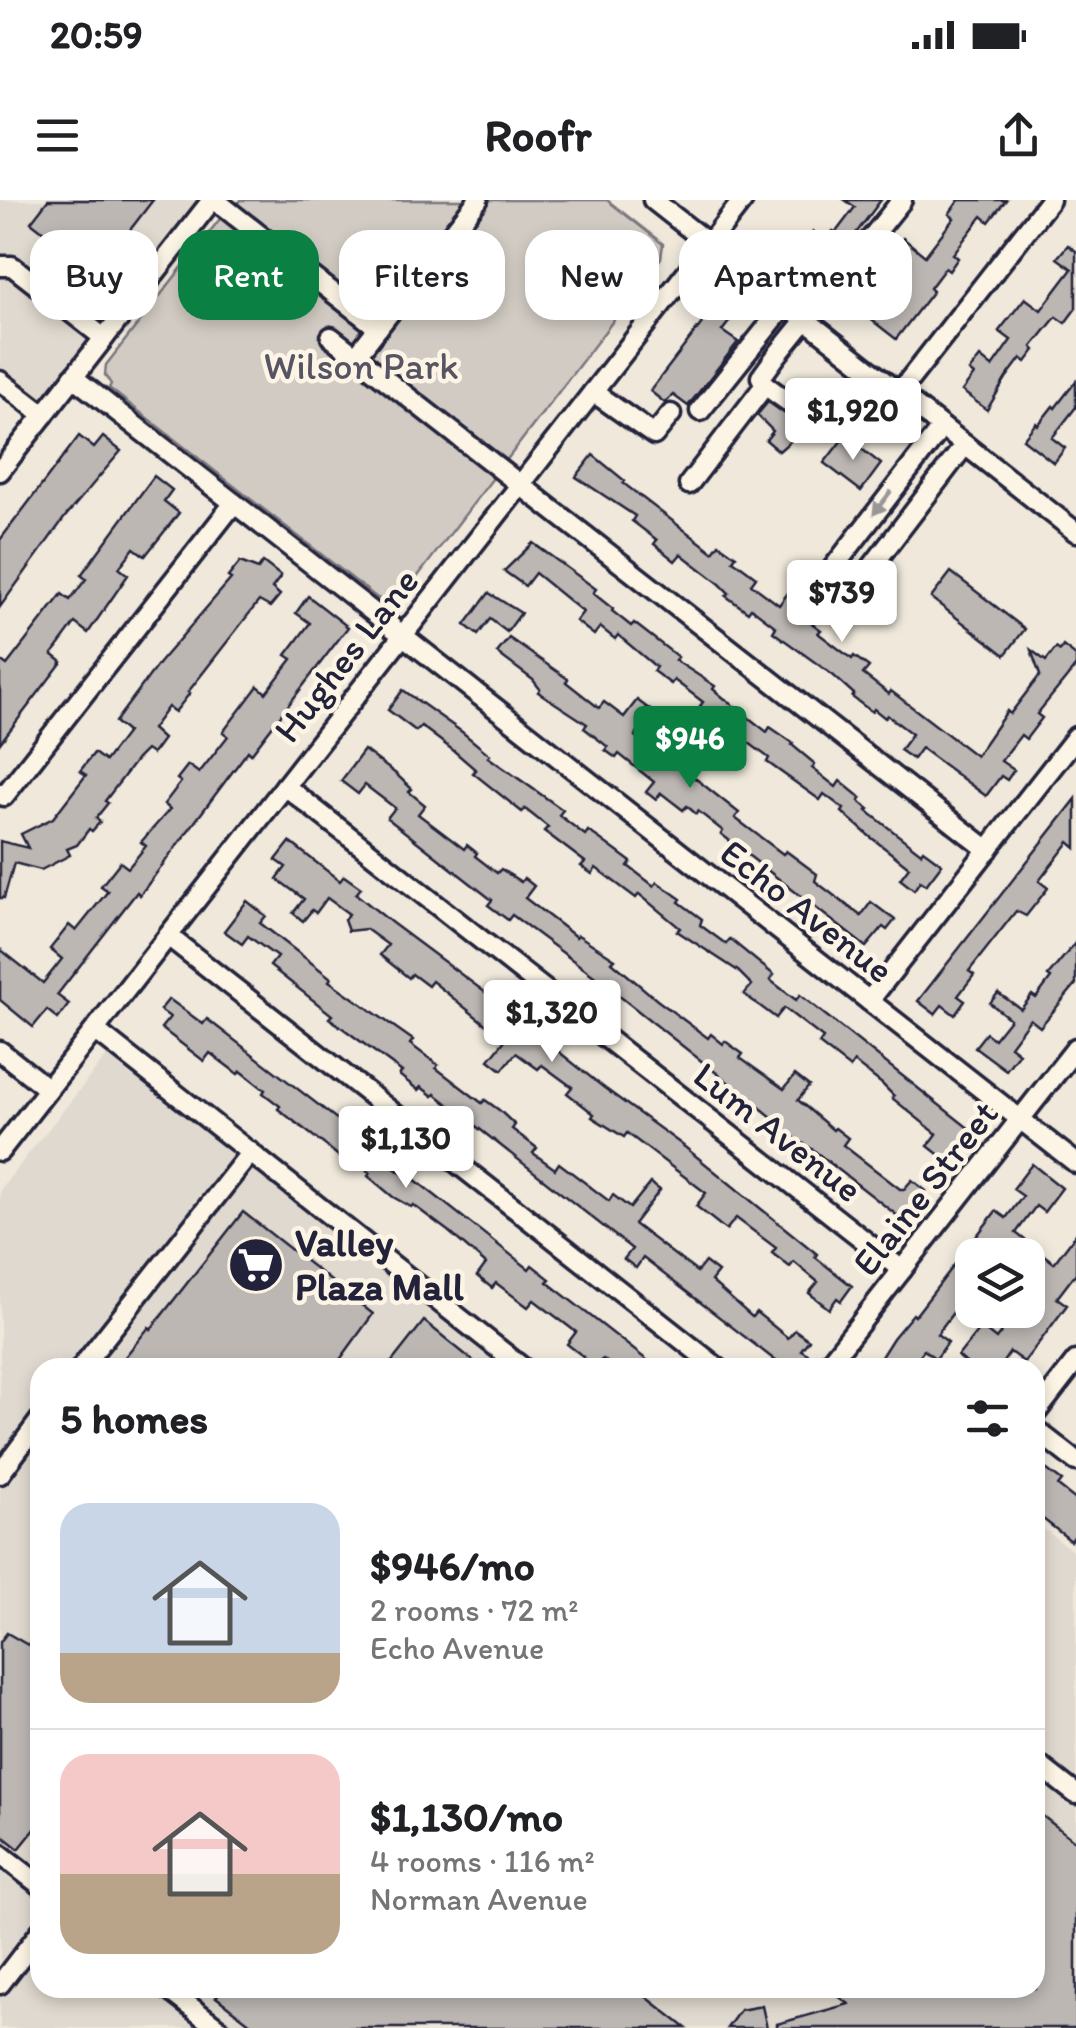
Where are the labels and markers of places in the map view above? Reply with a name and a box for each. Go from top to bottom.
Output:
pin: $1,920 [772,378,934,463]
pin: $739 [783,560,901,645]
pin: $946 [631,706,749,791]
pin: $1,320 [471,980,633,1065]
pin: $1,130 [325,1106,487,1191]
place label: Valley Plaza Mall [295,1220,464,1310]
supermarket icon: Valley Plaza Mall [226,1235,286,1295]

